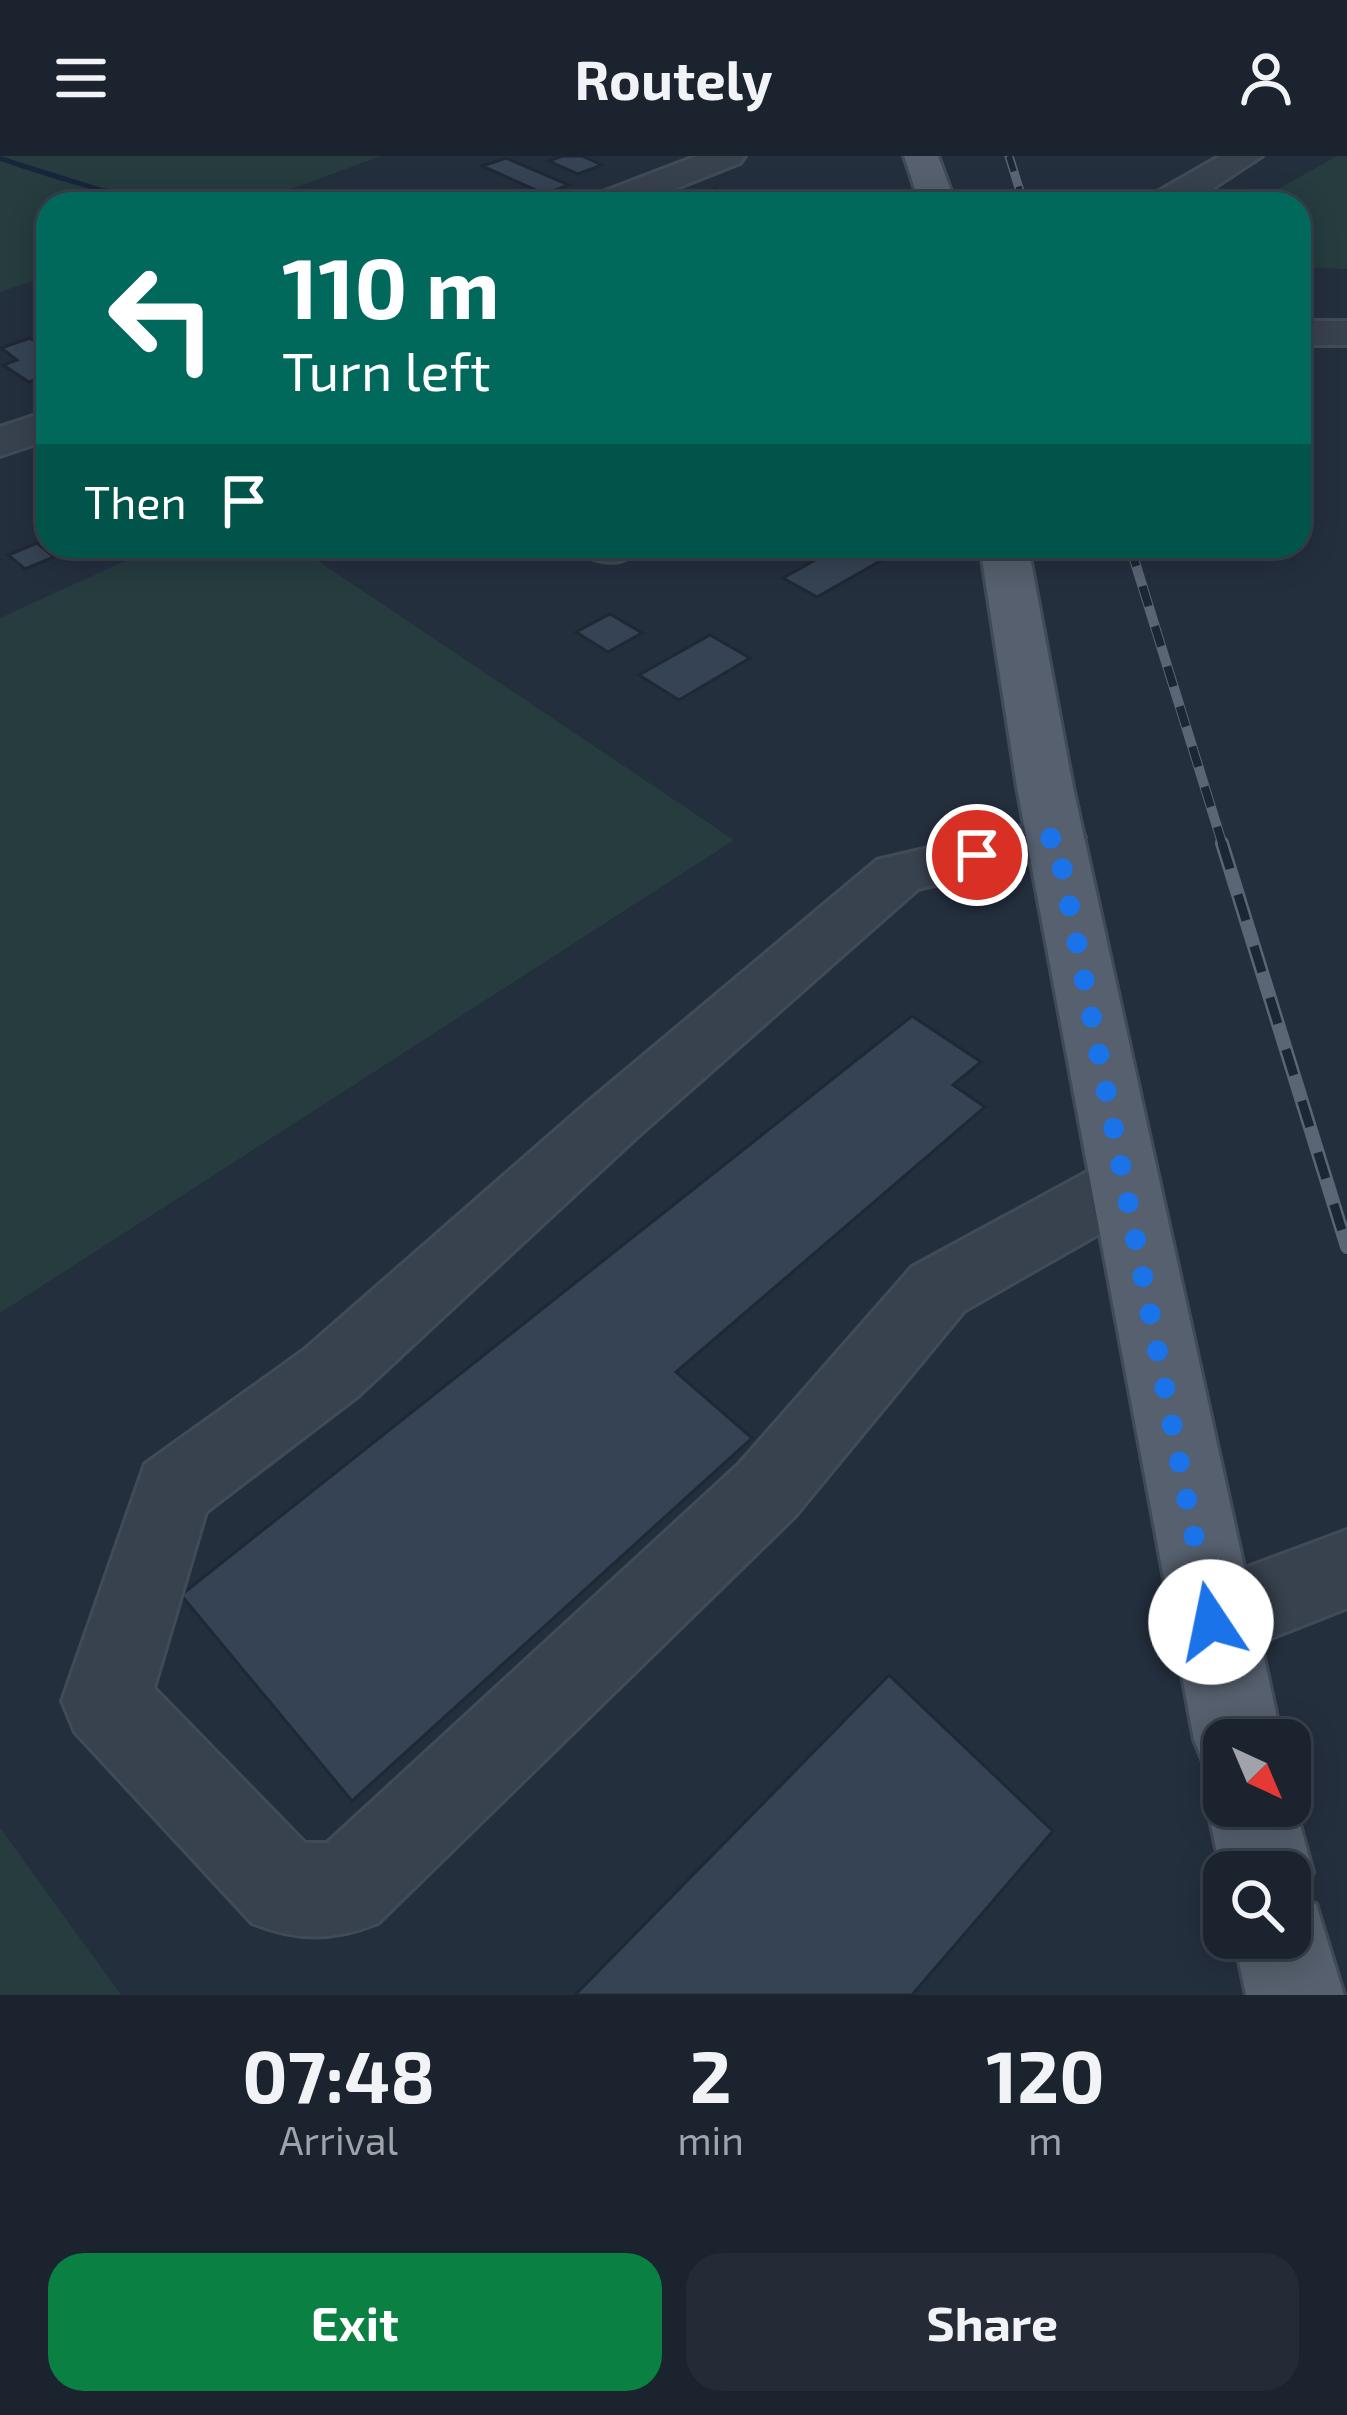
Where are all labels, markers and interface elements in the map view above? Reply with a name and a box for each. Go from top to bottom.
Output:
icon: menu [48,45,114,111]
icon: person [1233,45,1299,111]
text: Routely [574,46,773,111]
text: 110 m [282,235,500,336]
icon: left [84,240,240,396]
text: Turn left [282,337,491,402]
icon: arrive [211,468,277,534]
text: Then [84,474,187,528]
pin [926,804,1028,906]
icon: arrive [944,822,1010,888]
position arrow [1148,1559,1274,1685]
north arrow [1203,1719,1311,1827]
map controls [1203,1719,1311,1959]
button: search [1203,1851,1311,1959]
text: 07:48 [242,2031,435,2117]
text: 2 [690,2031,732,2117]
text: 120 [986,2031,1105,2117]
text: Arrival [279,2116,398,2163]
text: min [677,2116,744,2163]
text: m [1028,2116,1063,2163]
button: Exit [48,2253,662,2391]
button: Share [686,2253,1299,2391]

